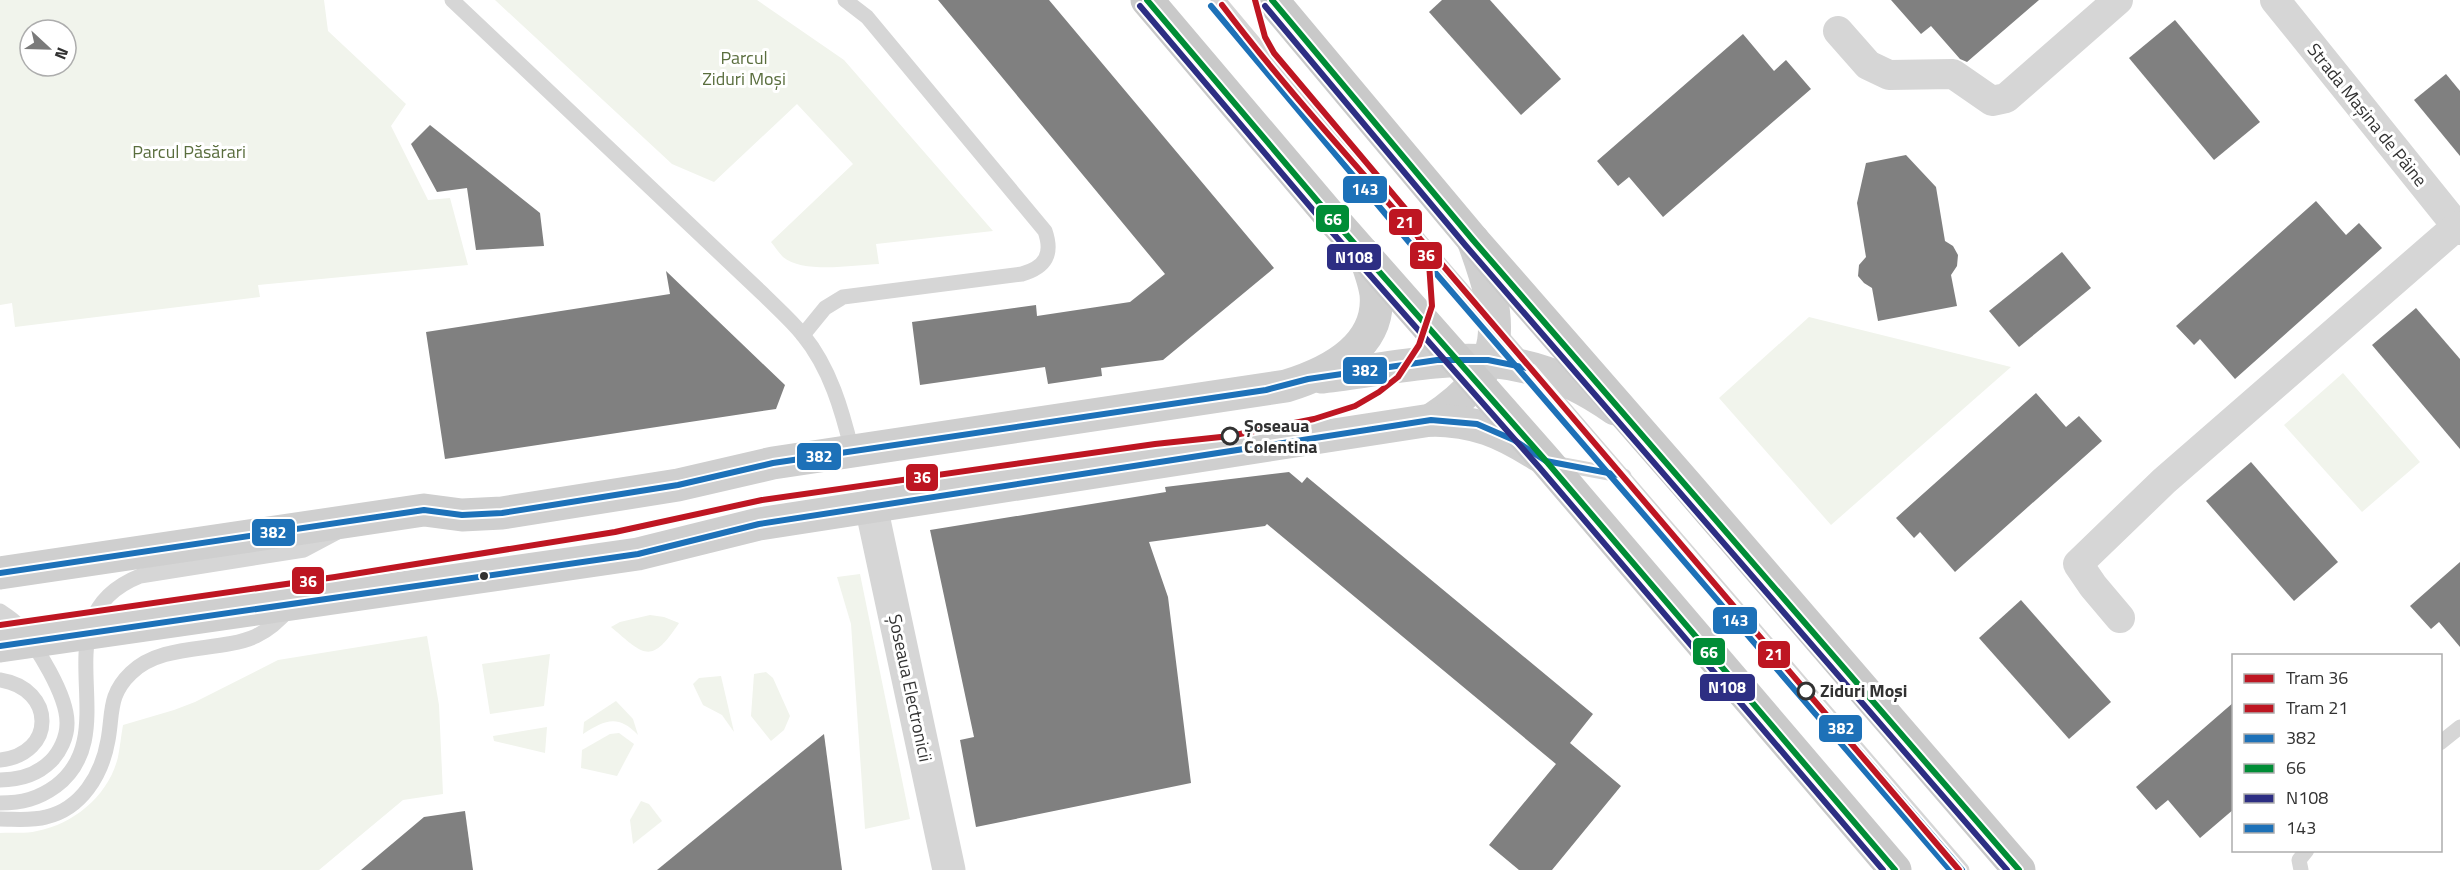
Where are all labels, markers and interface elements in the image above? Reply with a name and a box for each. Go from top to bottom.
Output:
north arrow [18,18,78,78]
street label: Strada Mașina de Pâine [2301,37,2434,192]
text: N [49,44,75,63]
park label: Parcul Ziduri Moși [702,44,786,92]
park label: Parcul Păsărari [132,138,246,165]
line badge: 143 [1342,175,1388,204]
text: 143 [1352,177,1378,201]
line badge: 66 [1315,204,1350,233]
text: 66 [1324,207,1342,231]
line badge: 21 [1388,208,1423,236]
text: 21 [1396,210,1414,234]
line badge: 36 [1409,241,1443,270]
line badge: N108 [1326,243,1382,271]
text: 36 [1417,243,1435,267]
text: N108 [1335,245,1373,269]
line badge: 382 [1342,356,1388,385]
text: 382 [1352,358,1378,382]
place label: Șoseaua Colentina [1244,412,1318,460]
marker: Șoseaua Colentina [1221,427,1239,445]
line badge: 382 [796,442,842,471]
text: 382 [806,444,832,468]
line badge: 36 [905,463,939,492]
text: 36 [913,465,931,489]
line badge: 382 [251,518,296,547]
text: 382 [260,520,286,544]
line badge: 36 [291,566,325,595]
text: 36 [299,569,317,593]
unlabelled marker [478,570,490,582]
line badge: 143 [1712,606,1758,635]
text: 143 [1722,608,1748,632]
street label: Șoseaua Electronicii [882,611,939,764]
line badge: 66 [1692,637,1726,666]
text: 66 [1700,640,1718,664]
line badge: 21 [1757,640,1791,669]
text: 21 [1765,642,1783,666]
legend [2232,654,2442,852]
text: Tram 36 [2286,664,2348,691]
line badge: N108 [1699,673,1756,702]
text: N108 [1708,675,1746,699]
place label: Ziduri Moși [1820,677,1907,704]
marker: Ziduri Moși [1797,682,1815,700]
text: Tram 21 [2286,694,2348,721]
line badge: 382 [1818,714,1863,743]
text: 382 [1828,716,1854,740]
text: 382 [2286,724,2316,751]
text: 66 [2286,754,2306,781]
text: N108 [2286,784,2328,811]
text: 143 [2286,814,2316,841]

